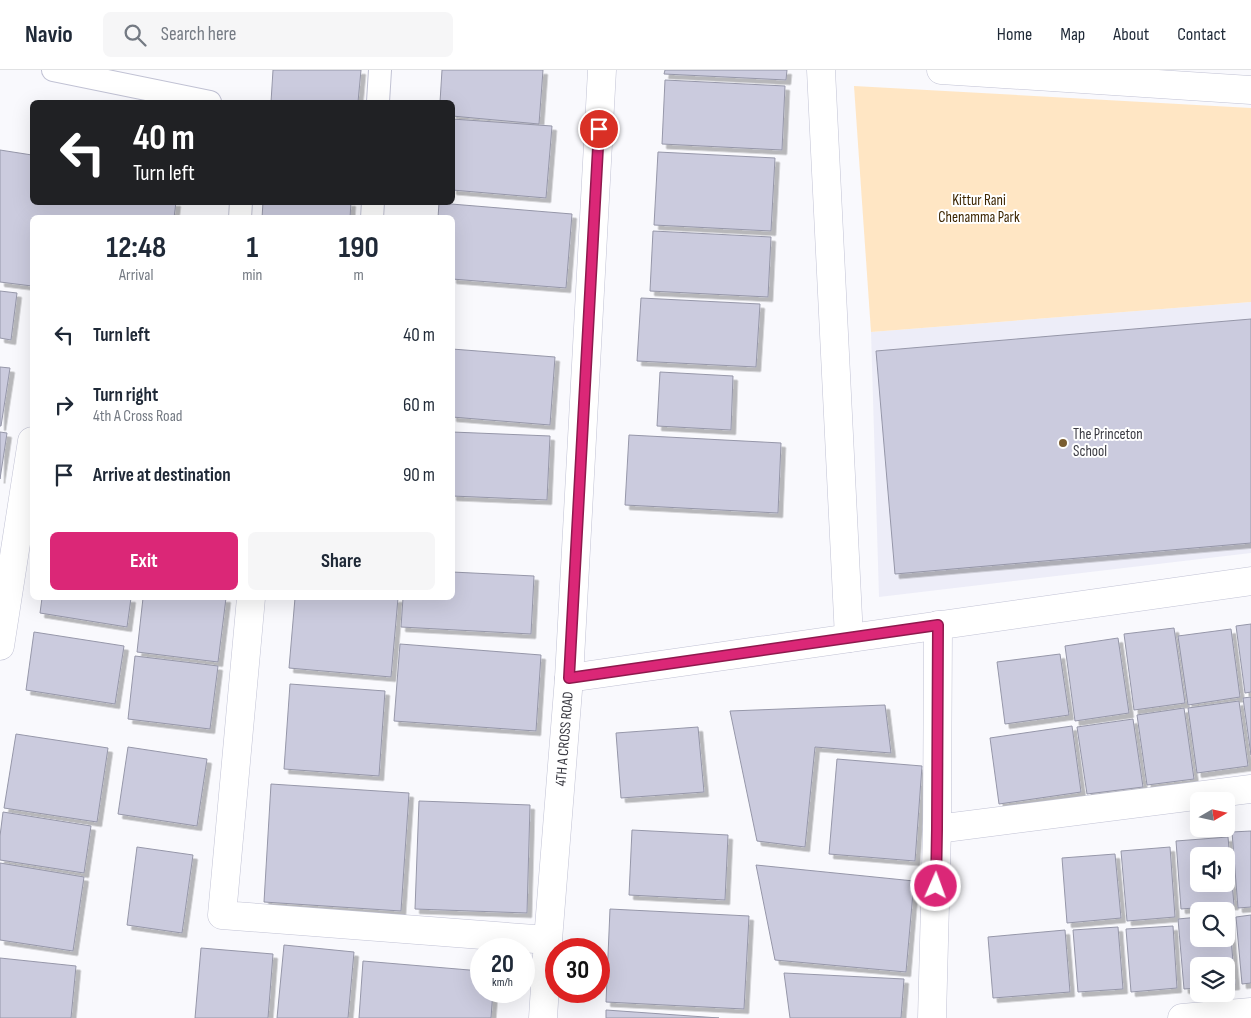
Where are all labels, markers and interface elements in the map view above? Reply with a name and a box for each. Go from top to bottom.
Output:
search box [103,12,453,57]
text: Navio [25,20,73,49]
icon: search [121,21,149,49]
text: Search here [161,23,236,46]
text: Home [997,24,1032,45]
text: Map [1060,24,1085,45]
text: About [1113,24,1149,45]
text: Contact [1177,24,1226,45]
pin [578,108,620,150]
icon: arrive [585,115,613,143]
text: 40 m [133,117,195,160]
icon: left [50,120,115,185]
text: Turn left [133,160,195,187]
park label: Kittur Rani Chenamma Park [938,191,1020,227]
text: 12:48 [106,230,166,266]
text: 1 [247,230,258,266]
text: 190 [339,230,379,266]
text: Arrival [119,266,153,285]
text: min [242,266,262,285]
text: m [354,266,364,285]
icon: left [50,321,78,349]
text: Turn left [93,324,150,347]
text: 40 m [403,324,435,347]
text: Turn right [93,384,158,407]
icon: right [50,391,78,419]
text: 60 m [403,394,435,417]
text: 4th A Cross Road [93,407,183,426]
place label: The Princeton School [1073,425,1143,461]
marker: The Princeton School [1057,437,1069,449]
icon: arrive [50,461,78,489]
text: Arrive at destination [93,464,231,487]
text: 90 m [403,464,435,487]
button: Exit [50,532,238,590]
button: Share [248,532,435,590]
street label: 4TH A CROSS ROAD [551,691,578,787]
north arrow [1190,792,1235,838]
map controls [1190,792,1235,1002]
button: sound [1190,847,1235,892]
position arrow [909,859,961,911]
button: search [1190,902,1235,947]
speed limit sign: 30 [545,938,610,1003]
text: 20 [491,949,514,980]
button: layers [1190,957,1235,1002]
text: km/h [492,975,513,990]

